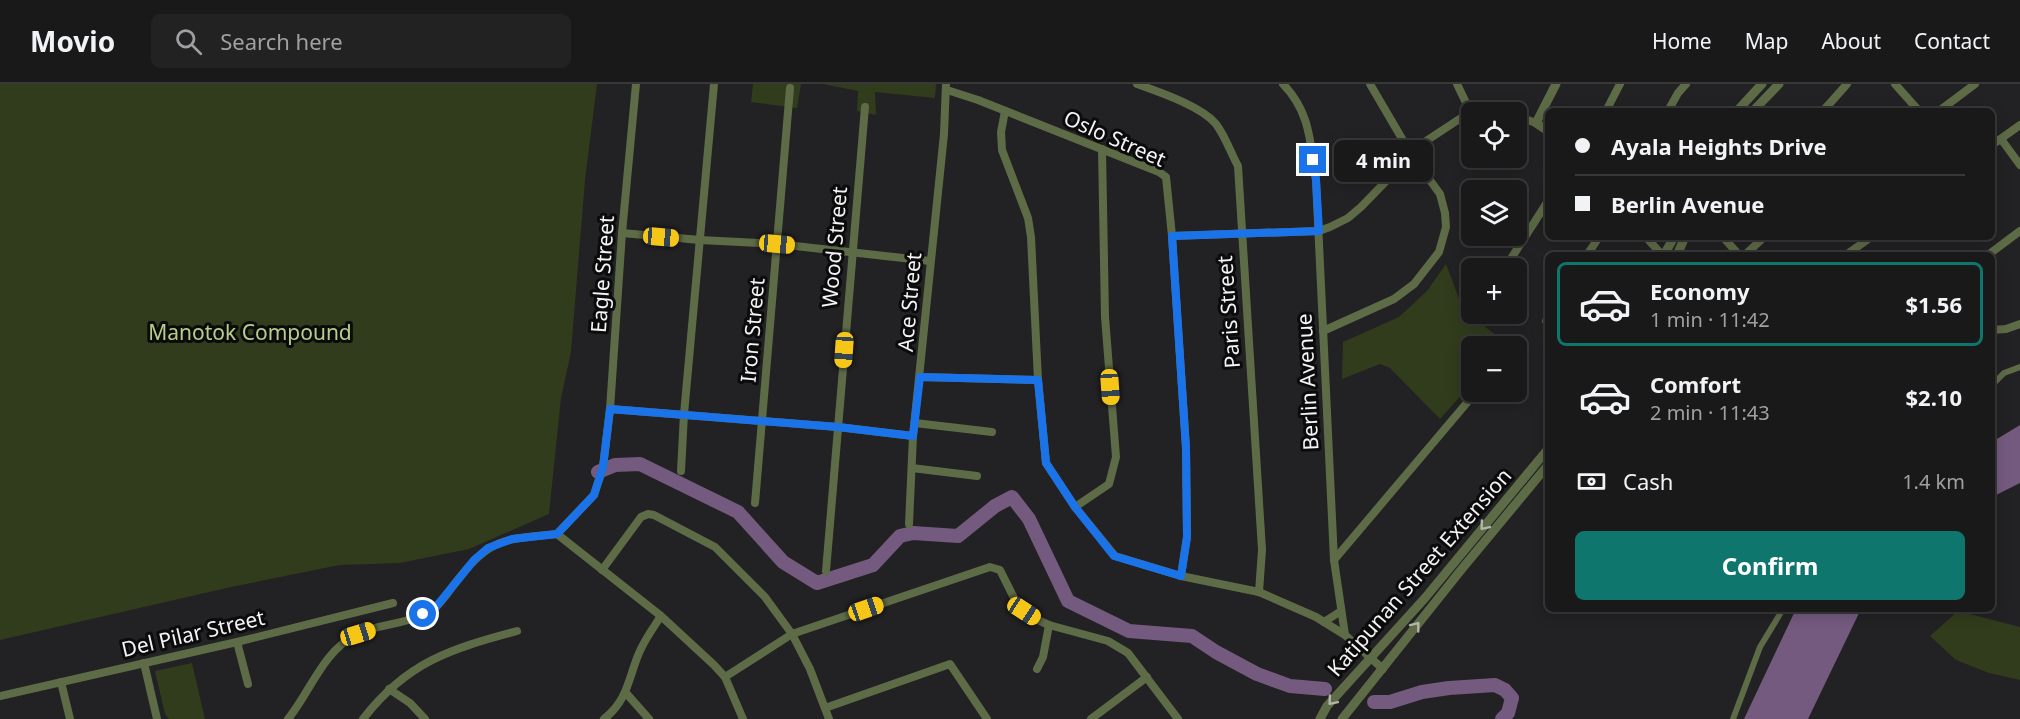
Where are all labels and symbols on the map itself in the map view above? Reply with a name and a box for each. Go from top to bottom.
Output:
street label: Oslo Street [1060,103,1171,173]
callout: 4 min [1334,139,1433,181]
route end [1299,146,1326,173]
street label: Wood Street [815,185,853,309]
street label: Eagle Street [584,214,620,334]
car [642,226,680,248]
car [758,233,796,255]
street label: Ace Street [891,251,927,353]
street label: Paris Street [1210,254,1246,369]
street label: Iron Street [733,276,771,384]
street label: Berlin Avenue [1289,313,1325,451]
park label: Manotok Compound [148,318,352,346]
car [834,331,854,369]
car [1100,368,1120,406]
street label: Katipunan Street Extension [1321,462,1517,682]
one-way arrow [1481,519,1492,530]
car [1004,594,1044,628]
car [846,595,886,623]
route start [409,600,436,627]
street label: Del Pilar Street [119,603,268,663]
car [338,620,378,648]
one-way arrow [1409,622,1420,633]
one-way arrow [1328,694,1339,705]

